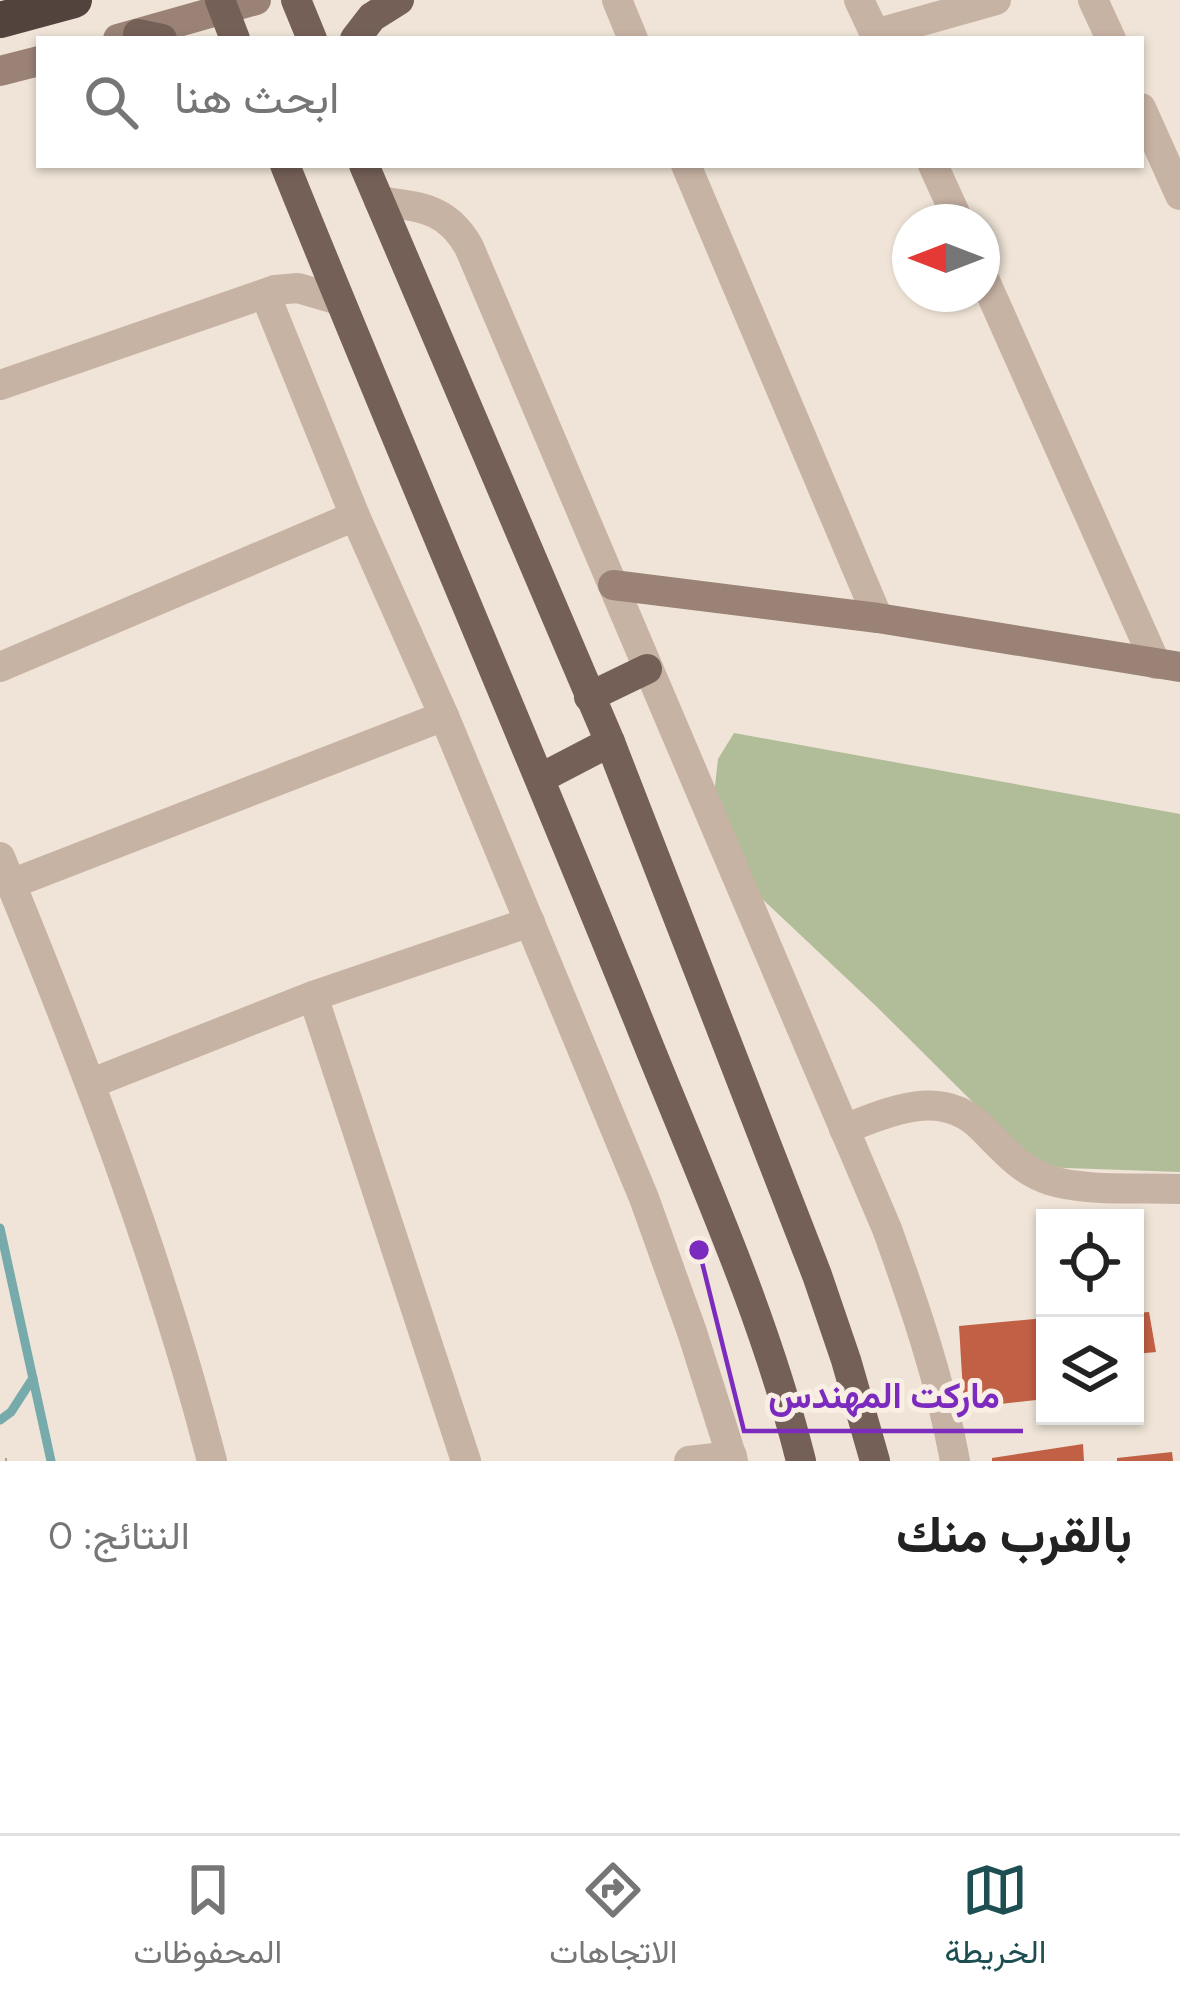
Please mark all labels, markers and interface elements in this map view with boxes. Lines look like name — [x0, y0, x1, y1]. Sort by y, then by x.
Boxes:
search box — [36, 36, 1144, 168]
icon: search — [78, 69, 144, 135]
text: ابحث هنا — [174, 70, 340, 124]
north arrow — [892, 204, 1000, 312]
map controls — [1036, 1209, 1144, 1425]
button: locate — [1036, 1209, 1144, 1317]
button: layers — [1036, 1317, 1144, 1425]
callout: ماركت المهندس — [744, 1359, 1023, 1431]
text: ماركت المهندس — [768, 1374, 1000, 1418]
text: بالقرب منك — [896, 1504, 1132, 1565]
text: النتائج: 0 — [48, 1512, 190, 1559]
tab: المحفوظات — [134, 1857, 282, 1981]
tab: الاتجاهات — [549, 1857, 677, 1981]
tab: الخريطة — [944, 1857, 1046, 1981]

